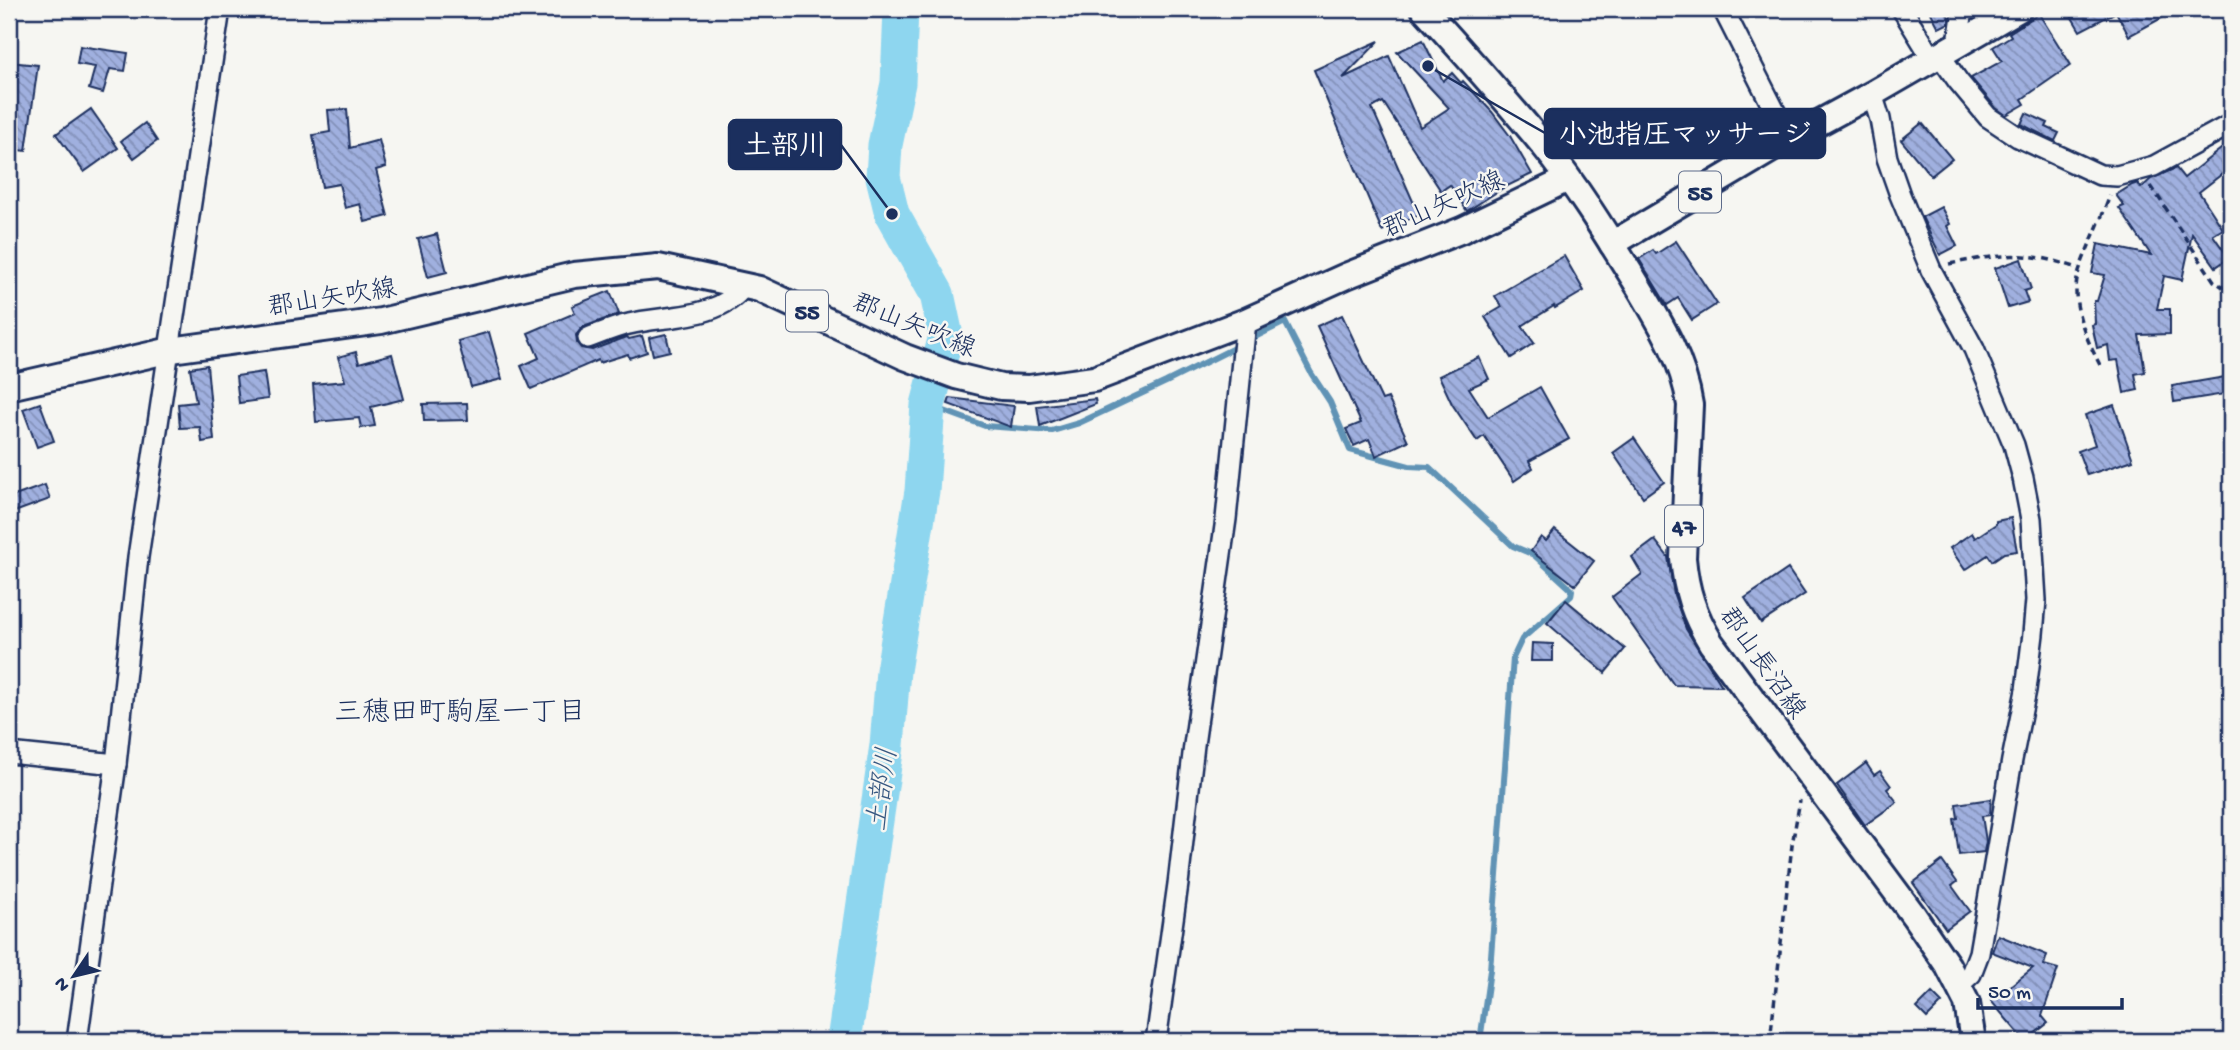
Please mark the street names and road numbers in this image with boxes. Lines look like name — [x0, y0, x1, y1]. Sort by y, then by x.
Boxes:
street label: 郡山矢吹線 — [1379, 166, 1511, 248]
road number: 55 — [1679, 172, 1721, 212]
street label: 郡山矢吹線 — [266, 274, 399, 326]
street label: 郡山矢吹線 — [847, 289, 980, 367]
road number: 55 — [786, 290, 828, 332]
road number: 47 — [1665, 505, 1703, 546]
street label: 郡山長沼線 — [1710, 602, 1811, 727]

